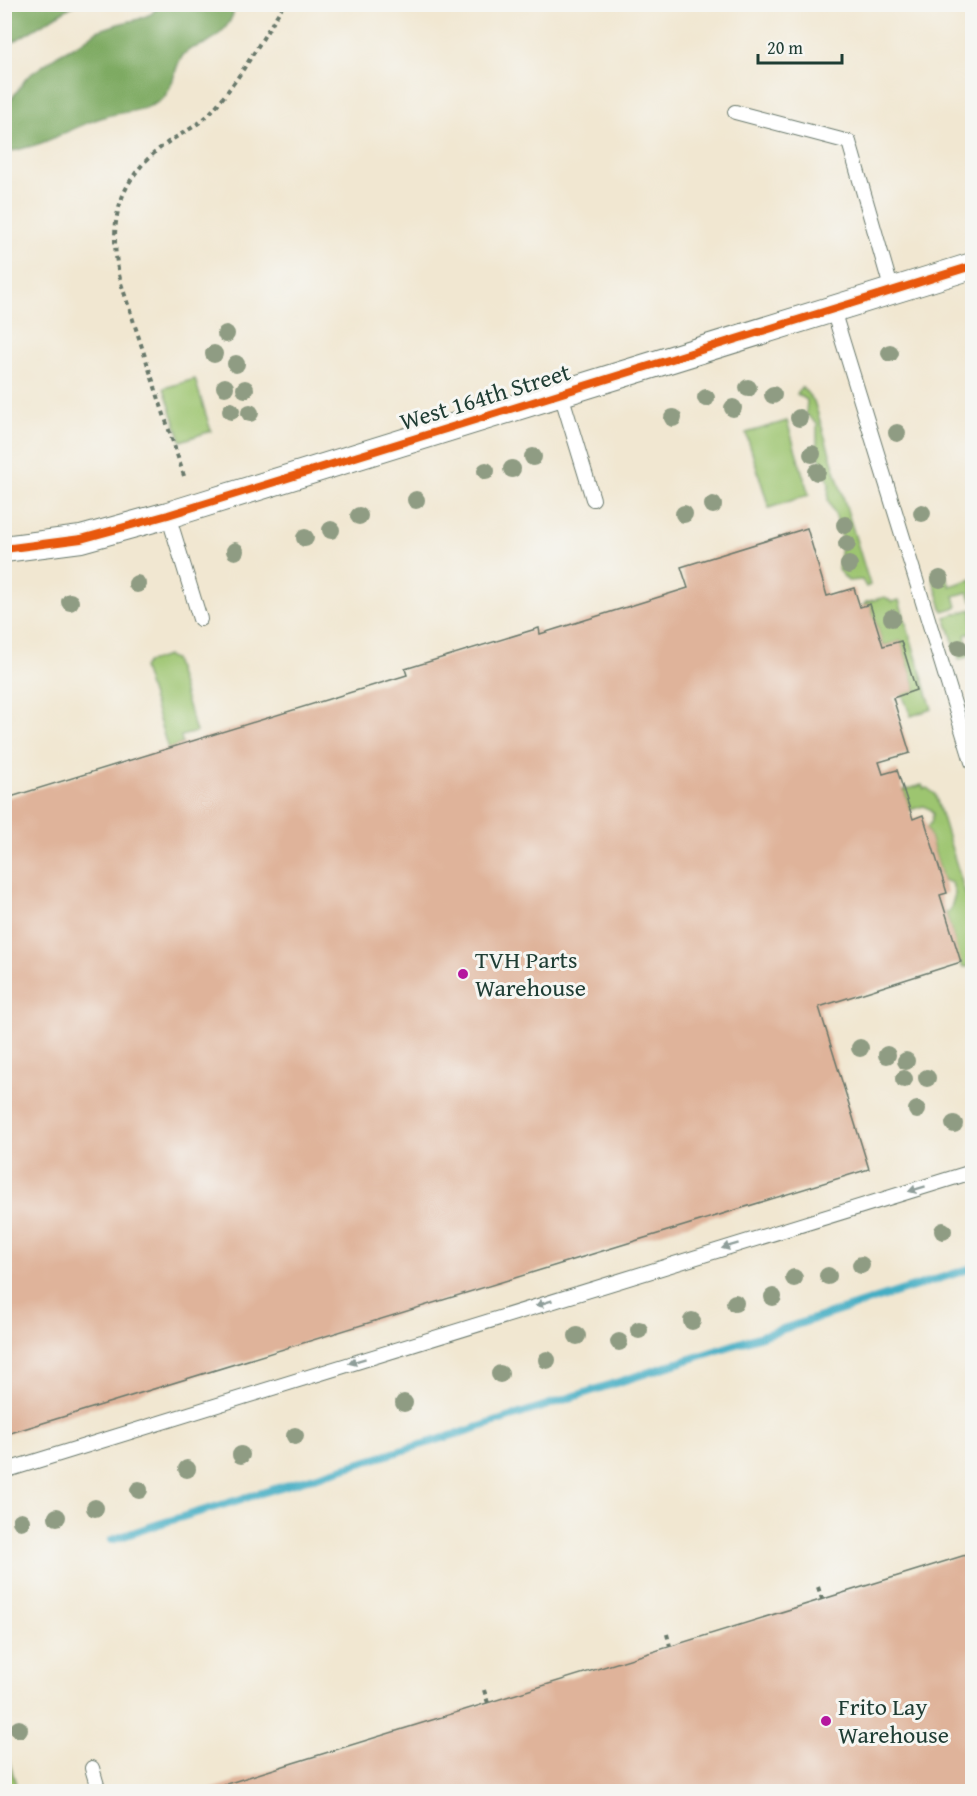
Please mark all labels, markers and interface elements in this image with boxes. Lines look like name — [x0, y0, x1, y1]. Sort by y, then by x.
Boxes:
scale bar — [758, 27, 842, 65]
text: 20 m — [767, 34, 803, 61]
street label: West 164th Street — [395, 354, 575, 439]
place label: TVH Parts Warehouse — [475, 942, 586, 1005]
marker: TVH Parts Warehouse — [456, 967, 470, 981]
one-way arrow — [908, 1185, 926, 1194]
one-way arrow — [721, 1242, 739, 1251]
one-way arrow — [535, 1299, 553, 1308]
one-way arrow — [348, 1357, 366, 1366]
place label: Frito Lay Warehouse — [838, 1689, 949, 1752]
marker: Frito Lay Warehouse — [819, 1714, 833, 1728]

